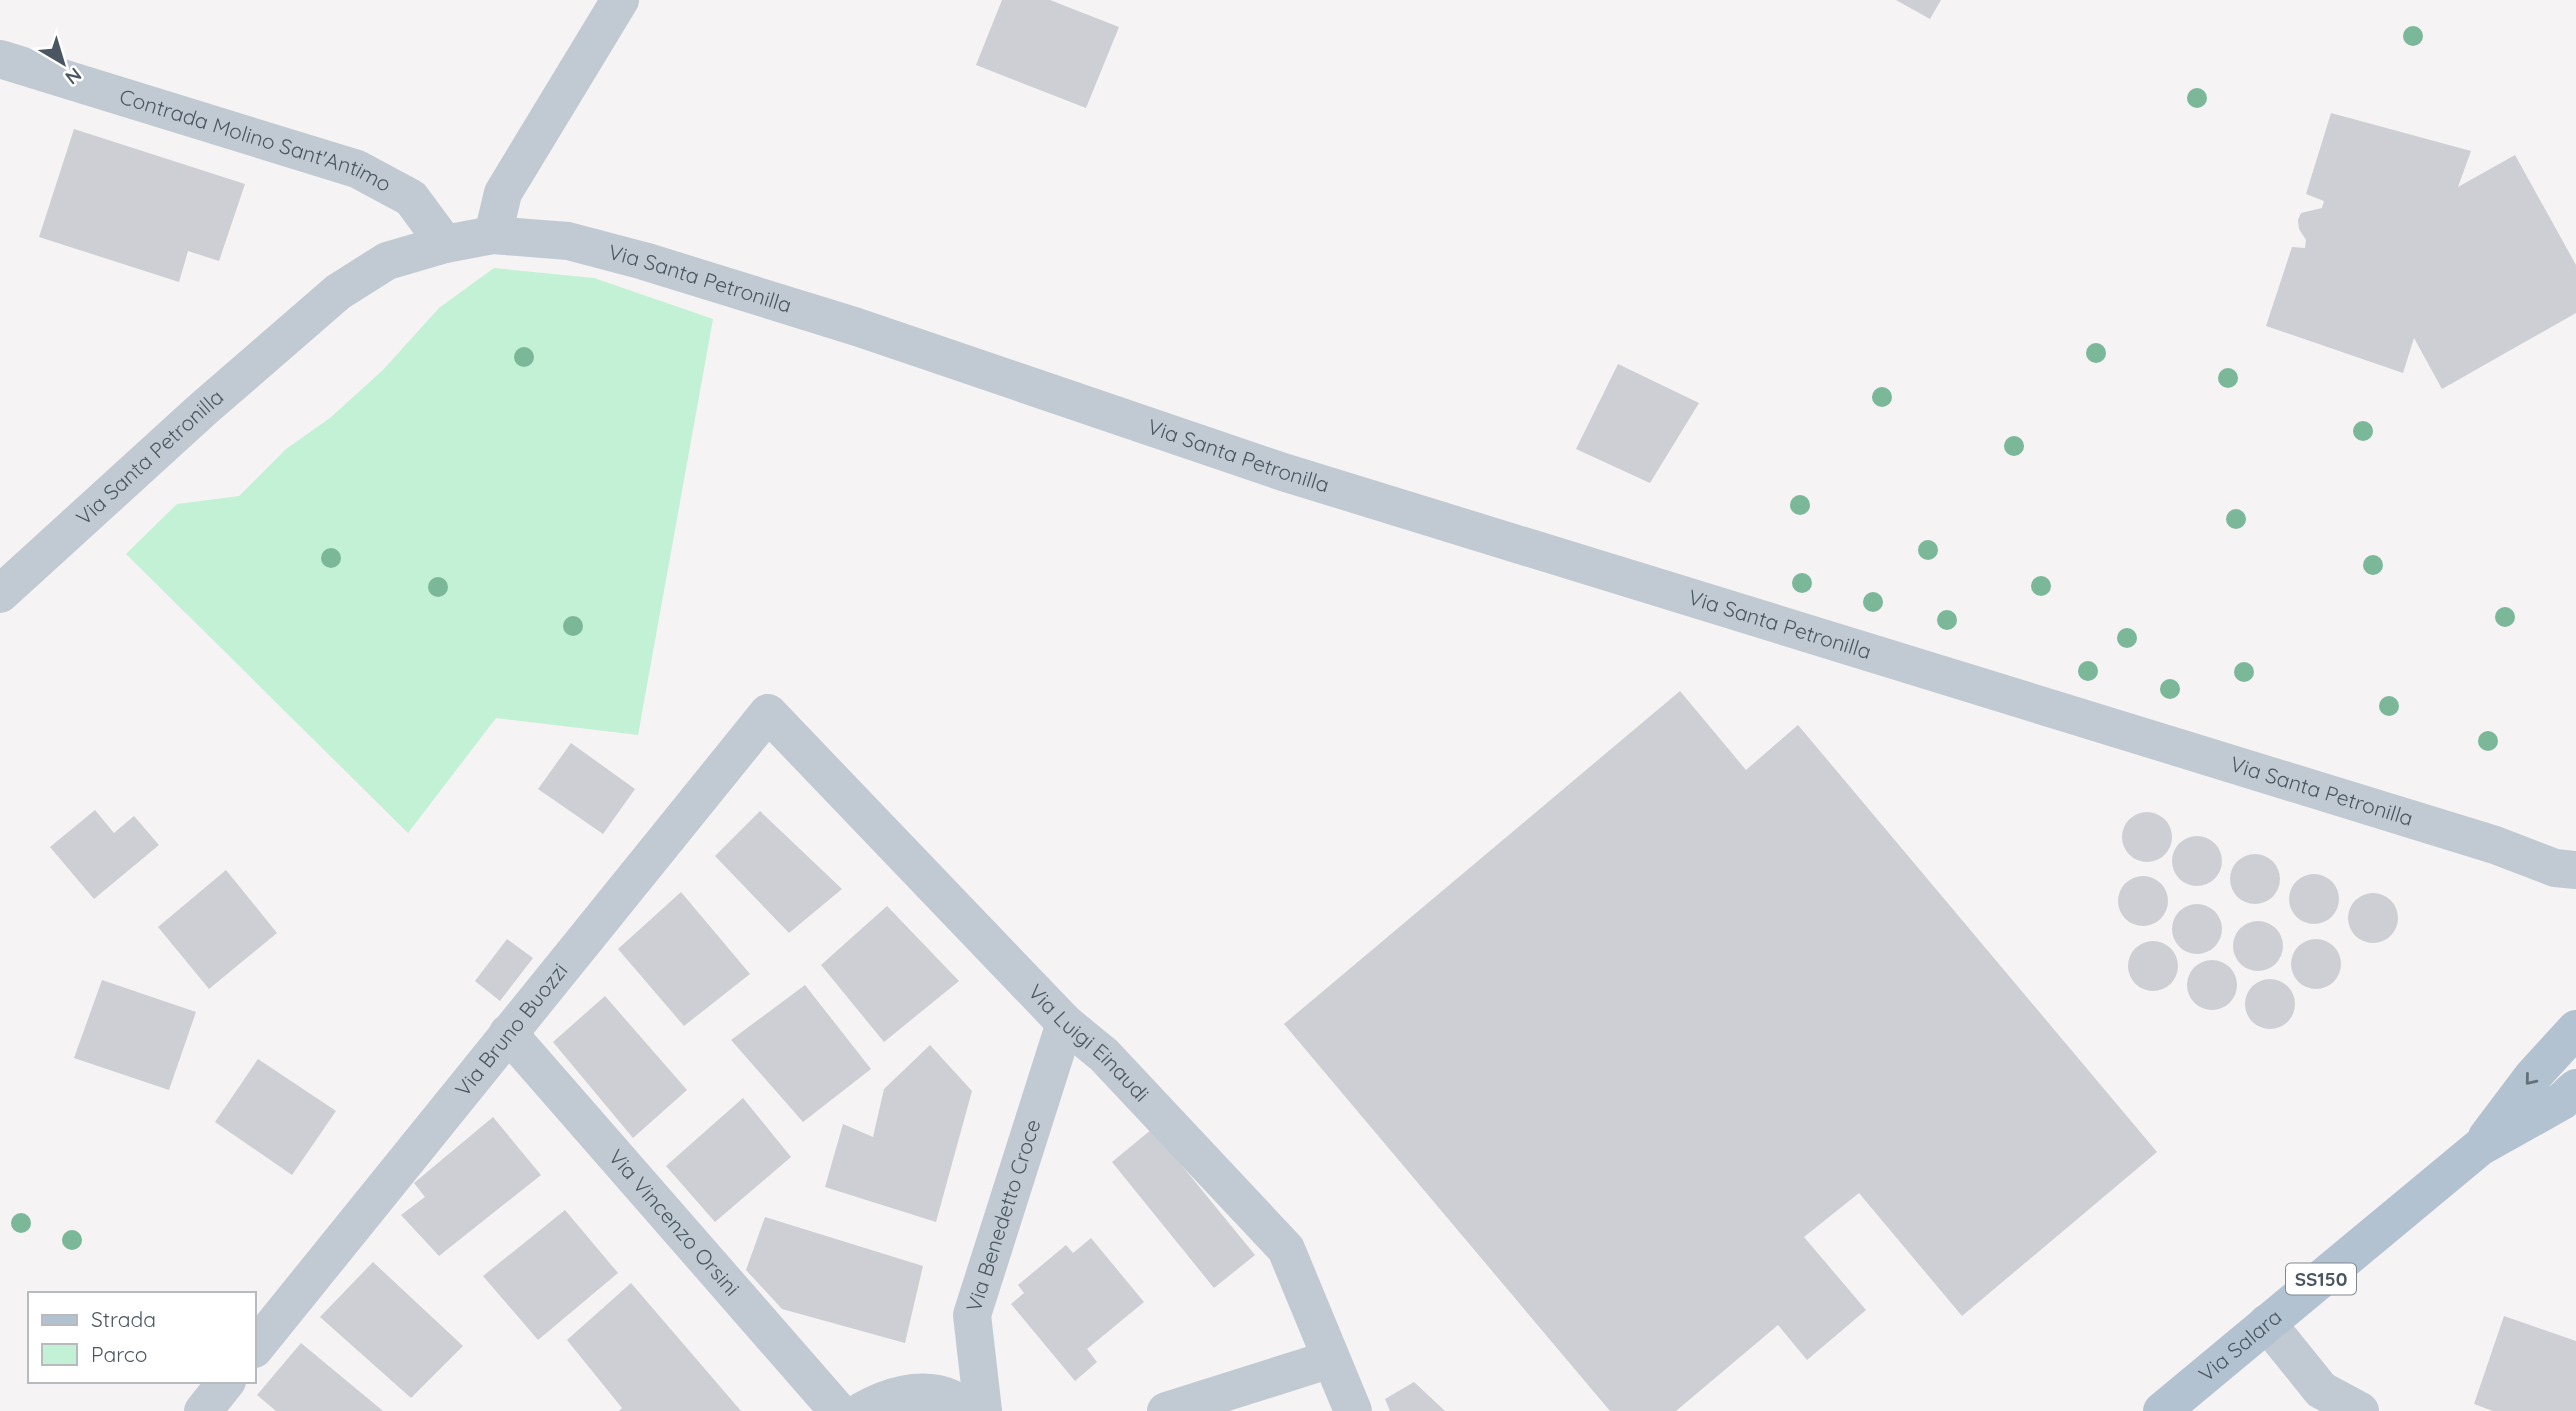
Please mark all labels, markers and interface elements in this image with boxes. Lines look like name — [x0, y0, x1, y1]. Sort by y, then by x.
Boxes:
north arrow — [28, 28, 98, 98]
text: N — [61, 63, 86, 90]
street label: Contrada Molino Sant'Antimo — [117, 83, 396, 197]
street label: Via Santa Petronilla — [606, 238, 795, 318]
street label: Via Santa Petronilla — [70, 383, 228, 530]
street label: Via Santa Petronilla — [1144, 413, 1333, 497]
street label: Via Santa Petronilla — [1685, 584, 1875, 664]
street label: Via Santa Petronilla — [2227, 750, 2416, 831]
street label: Via Bruno Buozzi — [449, 958, 573, 1101]
street label: Via Luigi Einaudi — [1023, 979, 1155, 1107]
one-way arrow — [2526, 1072, 2539, 1085]
street label: Via Benedetto Croce — [960, 1116, 1046, 1315]
street label: Via Vincenzo Orsini — [604, 1144, 745, 1301]
road number: SS150 — [2286, 1264, 2356, 1294]
legend — [28, 1292, 256, 1383]
street label: Via Salara — [2193, 1303, 2286, 1387]
text: Strada — [91, 1306, 156, 1332]
text: Parco — [91, 1341, 147, 1367]

